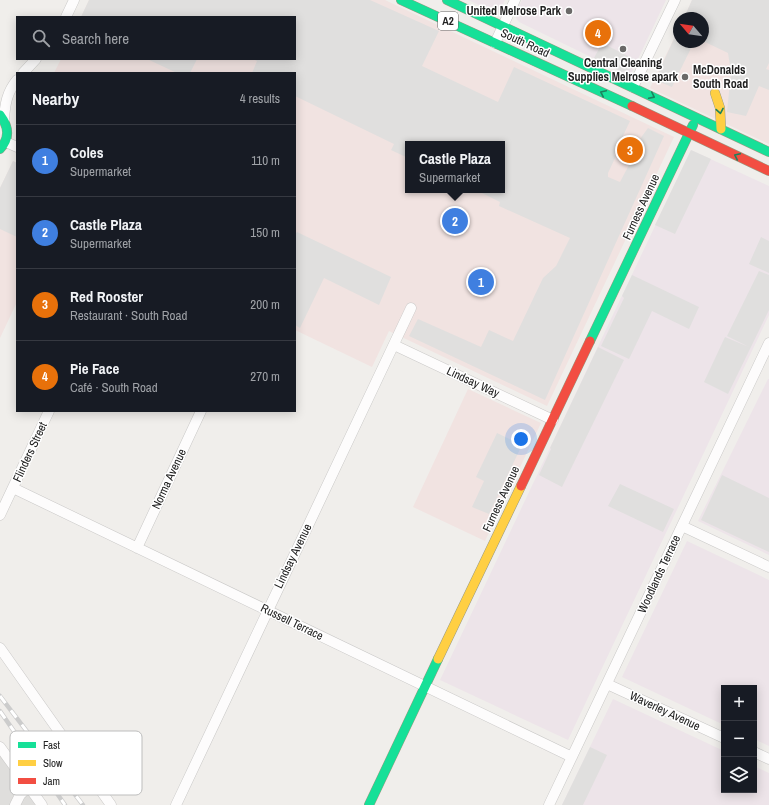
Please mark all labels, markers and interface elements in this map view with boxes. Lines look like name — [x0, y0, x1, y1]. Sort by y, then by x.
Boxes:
place label: United Melrose Park — [466, 3, 562, 19]
marker: United Melrose Park — [564, 6, 574, 16]
road number: A2 — [438, 12, 458, 30]
north arrow — [673, 12, 709, 48]
search box — [16, 16, 296, 60]
pin: 4 — [585, 18, 611, 48]
street label: South Road — [498, 25, 552, 61]
icon: search — [30, 27, 52, 49]
text: Search here — [62, 28, 129, 49]
marker: Central Cleaning Supplies Melrose apark — [618, 44, 628, 54]
place label: Central Cleaning Supplies Melrose apark — [568, 55, 678, 85]
place label: McDonalds South Road — [693, 62, 748, 92]
marker: McDonalds South Road — [680, 72, 690, 82]
text: Nearby — [32, 87, 79, 110]
text: 4 results — [240, 90, 280, 107]
one-way arrow — [600, 90, 608, 98]
one-way arrow — [648, 91, 655, 99]
one-way arrow — [715, 108, 724, 114]
pin: 3 — [617, 135, 643, 165]
popup — [405, 141, 505, 193]
text: Coles — [70, 142, 104, 163]
text: Castle Plaza — [419, 148, 491, 169]
text: 1 — [42, 152, 48, 169]
text: 110 m — [251, 152, 280, 169]
one-way arrow — [734, 153, 741, 161]
text: Supermarket — [70, 163, 131, 180]
text: Supermarket — [419, 169, 480, 186]
street label: Furness Avenue — [619, 171, 663, 243]
pin: 2 — [442, 206, 468, 236]
text: Castle Plaza — [70, 214, 142, 235]
text: 2 — [42, 224, 48, 241]
text: 150 m — [250, 224, 280, 241]
text: Supermarket — [70, 235, 131, 252]
pin: 1 — [468, 267, 494, 297]
text: Red Rooster — [70, 286, 143, 307]
text: 3 — [42, 296, 48, 313]
text: 200 m — [250, 296, 280, 313]
text: Restaurant · South Road — [70, 307, 187, 324]
text: Pie Face — [70, 358, 119, 379]
street label: Lindsay Way — [444, 363, 502, 401]
text: 4 — [42, 368, 48, 385]
text: 270 m — [250, 368, 280, 385]
text: Café · South Road — [70, 379, 158, 396]
street label: Flinders Street — [9, 419, 51, 485]
your location — [511, 429, 531, 449]
street label: Norma Avenue — [148, 446, 190, 512]
street label: Furness Avenue — [479, 463, 523, 535]
street label: Lindsay Avenue — [270, 521, 316, 591]
street label: Woodlands Terrace — [634, 532, 684, 616]
street label: Russell Terrace — [258, 600, 326, 644]
map controls — [721, 685, 757, 793]
button: + — [721, 685, 757, 721]
street label: Waverley Avenue — [627, 688, 703, 734]
button: − — [721, 721, 757, 757]
legend — [10, 731, 142, 795]
text: Fast — [43, 738, 61, 752]
text: Slow — [43, 756, 63, 770]
button: layers — [721, 757, 757, 793]
text: Jam — [43, 774, 60, 788]

